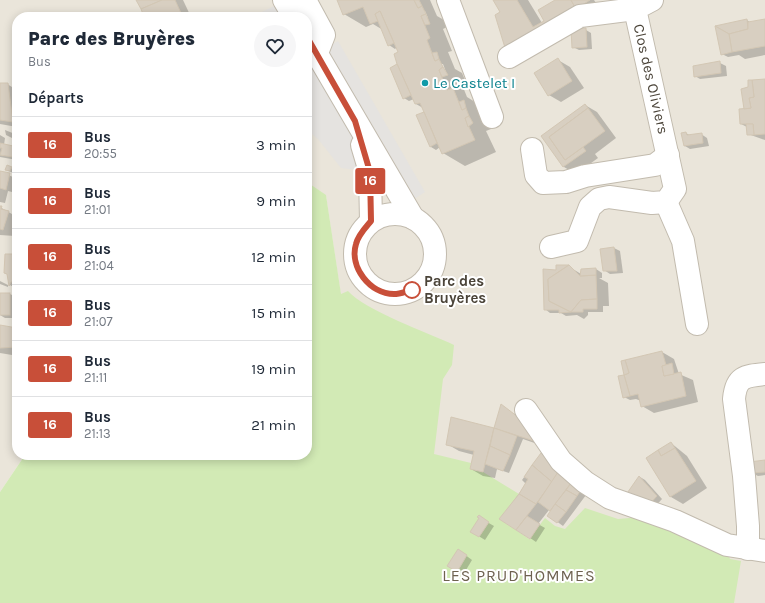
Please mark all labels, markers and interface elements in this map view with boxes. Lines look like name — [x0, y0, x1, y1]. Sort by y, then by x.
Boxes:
street label: Clos des Oliviers — [630, 22, 672, 136]
button: heart — [254, 25, 296, 67]
text: Parc des Bruyères — [28, 28, 195, 50]
text: Bus — [28, 54, 51, 69]
place label: Le Castelet I — [433, 74, 515, 92]
marker: Le Castelet I — [420, 78, 430, 88]
text: Départs — [28, 89, 84, 107]
text: Bus — [84, 128, 111, 146]
text: 16 — [43, 136, 57, 153]
text: 3 min — [256, 136, 296, 154]
text: 20:55 — [84, 146, 117, 161]
line badge: 16 — [352, 168, 388, 194]
text: 16 — [363, 172, 377, 189]
text: Bus — [84, 184, 111, 202]
text: 16 — [43, 192, 57, 209]
text: 9 min — [256, 192, 296, 210]
text: 21:01 — [84, 202, 111, 217]
text: Bus — [84, 240, 111, 258]
text: 16 — [43, 248, 57, 265]
text: 12 min — [251, 248, 296, 266]
text: 21:04 — [84, 258, 114, 273]
place label: Parc des Bruyères — [424, 272, 486, 307]
marker: Parc des Bruyères — [403, 281, 421, 299]
text: Bus — [84, 296, 111, 314]
text: 16 — [43, 304, 57, 321]
text: 15 min — [251, 304, 296, 322]
text: 21:07 — [84, 314, 113, 329]
text: Bus — [84, 352, 111, 370]
text: 16 — [43, 360, 57, 377]
text: 19 min — [251, 360, 296, 378]
text: 21:11 — [84, 370, 107, 385]
text: Bus — [84, 408, 111, 426]
text: 16 — [43, 416, 57, 433]
text: 21 min — [251, 416, 296, 434]
text: 21:13 — [84, 426, 111, 441]
district label: LES PRUD'HOMMES — [442, 566, 596, 585]

